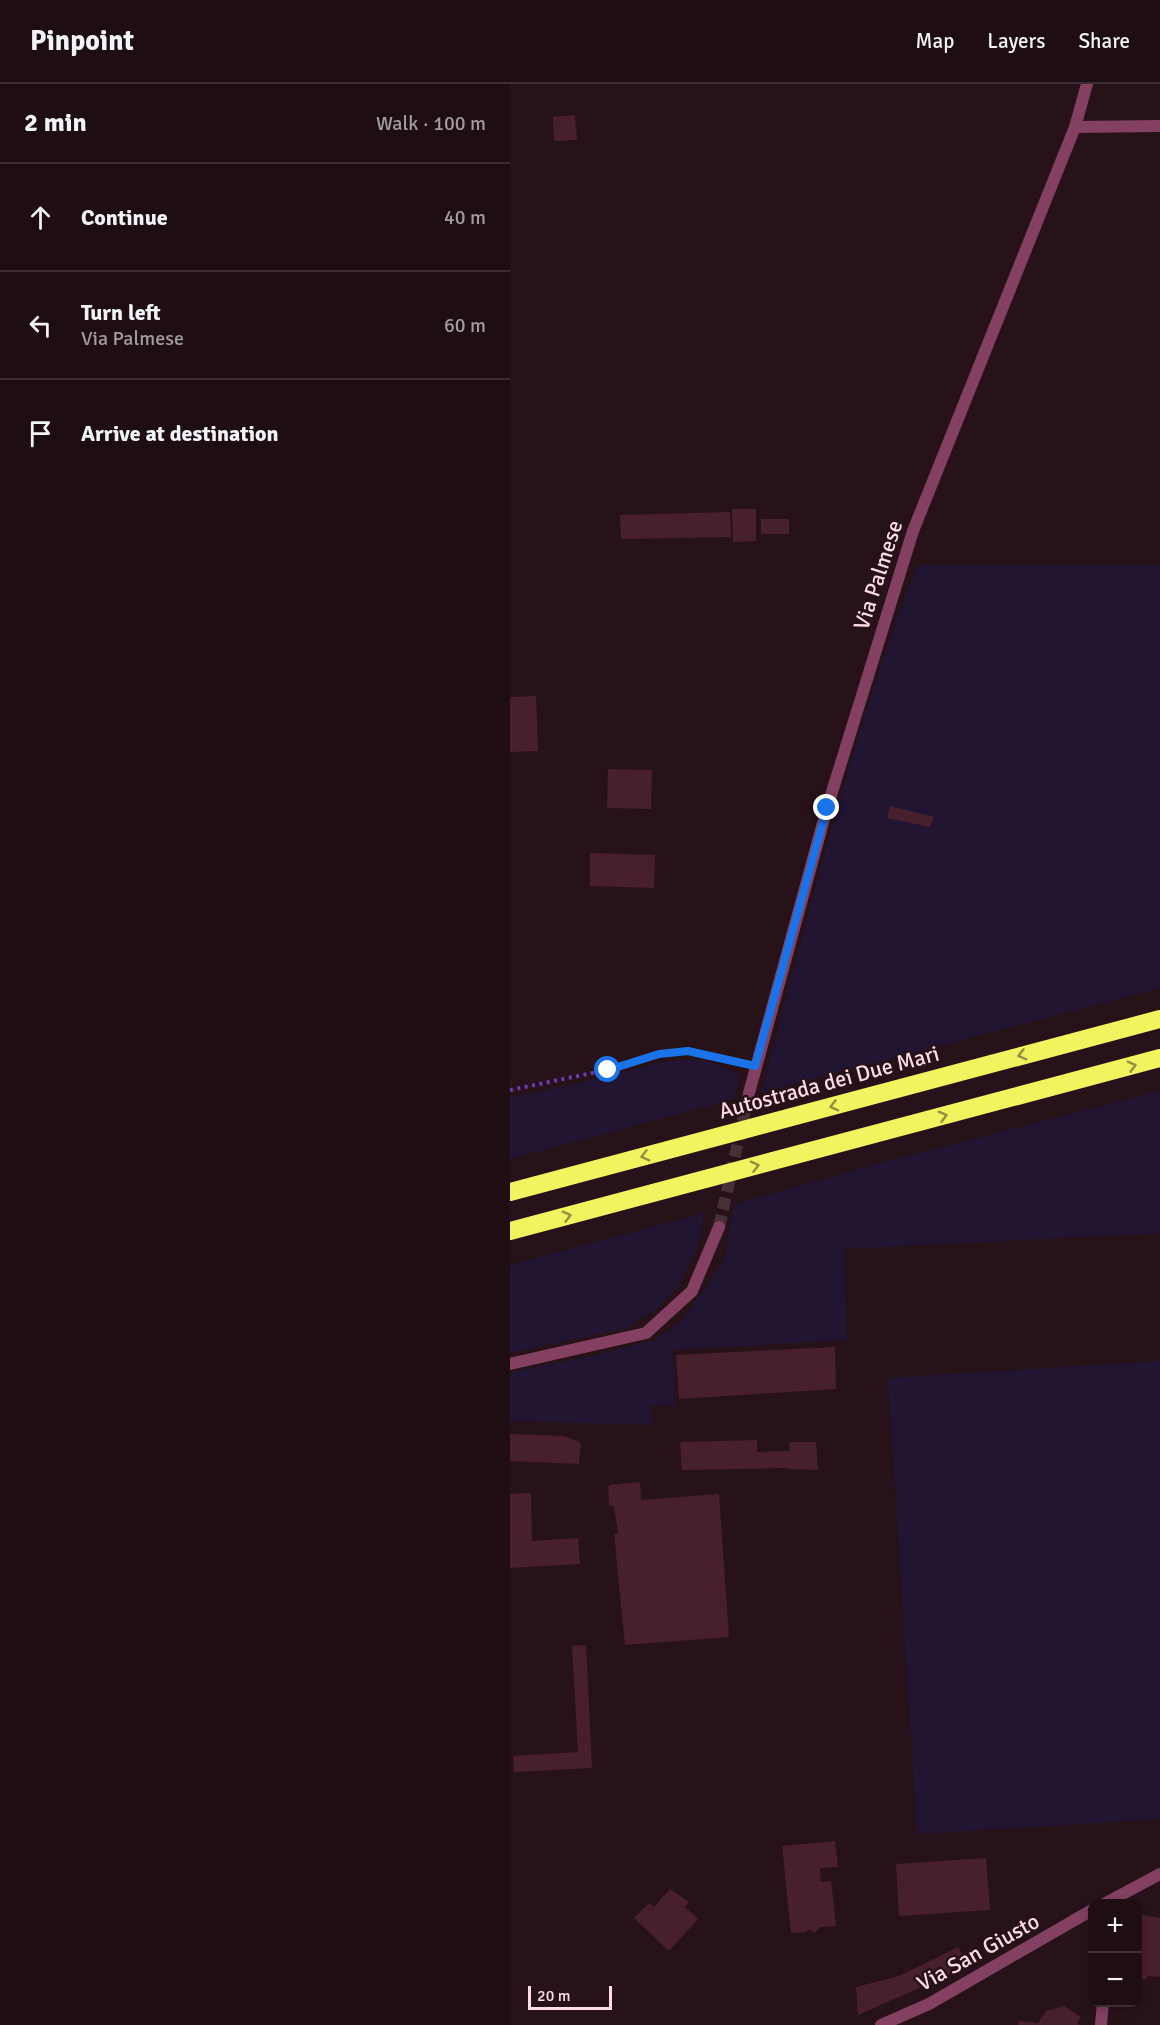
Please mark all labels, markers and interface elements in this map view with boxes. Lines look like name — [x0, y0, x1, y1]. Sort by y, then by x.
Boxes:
text: Pinpoint — [30, 24, 134, 58]
text: Map — [916, 28, 954, 54]
text: Layers — [987, 28, 1045, 54]
text: Share — [1078, 28, 1130, 54]
text: 2 min — [24, 107, 87, 139]
text: Walk · 100 m — [376, 111, 486, 136]
icon: ahead — [24, 201, 57, 234]
text: Continue — [81, 204, 168, 231]
text: 40 m — [444, 205, 486, 230]
text: Turn left — [81, 299, 161, 326]
icon: left — [24, 309, 57, 342]
text: 60 m — [444, 313, 486, 338]
text: Via Palmese — [81, 326, 184, 351]
icon: arrive — [24, 417, 57, 450]
text: Arrive at destination — [81, 420, 278, 447]
street label: Via Palmese — [848, 517, 908, 633]
route end — [813, 794, 839, 820]
street label: Autostrada dei Due Mari — [716, 1040, 942, 1124]
one-way arrow — [1017, 1048, 1027, 1061]
route start — [594, 1056, 620, 1082]
one-way arrow — [1127, 1060, 1137, 1073]
one-way arrow — [829, 1098, 839, 1111]
one-way arrow — [938, 1111, 948, 1123]
one-way arrow — [641, 1149, 651, 1161]
one-way arrow — [749, 1161, 760, 1173]
one-way arrow — [561, 1211, 571, 1224]
map controls — [1088, 1899, 1142, 2007]
button: + — [1088, 1899, 1142, 1953]
street label: Via San Giusto — [912, 1907, 1044, 1997]
button: − — [1088, 1953, 1142, 2007]
scale bar — [528, 1983, 612, 2010]
text: 20 m — [537, 1986, 571, 2006]

